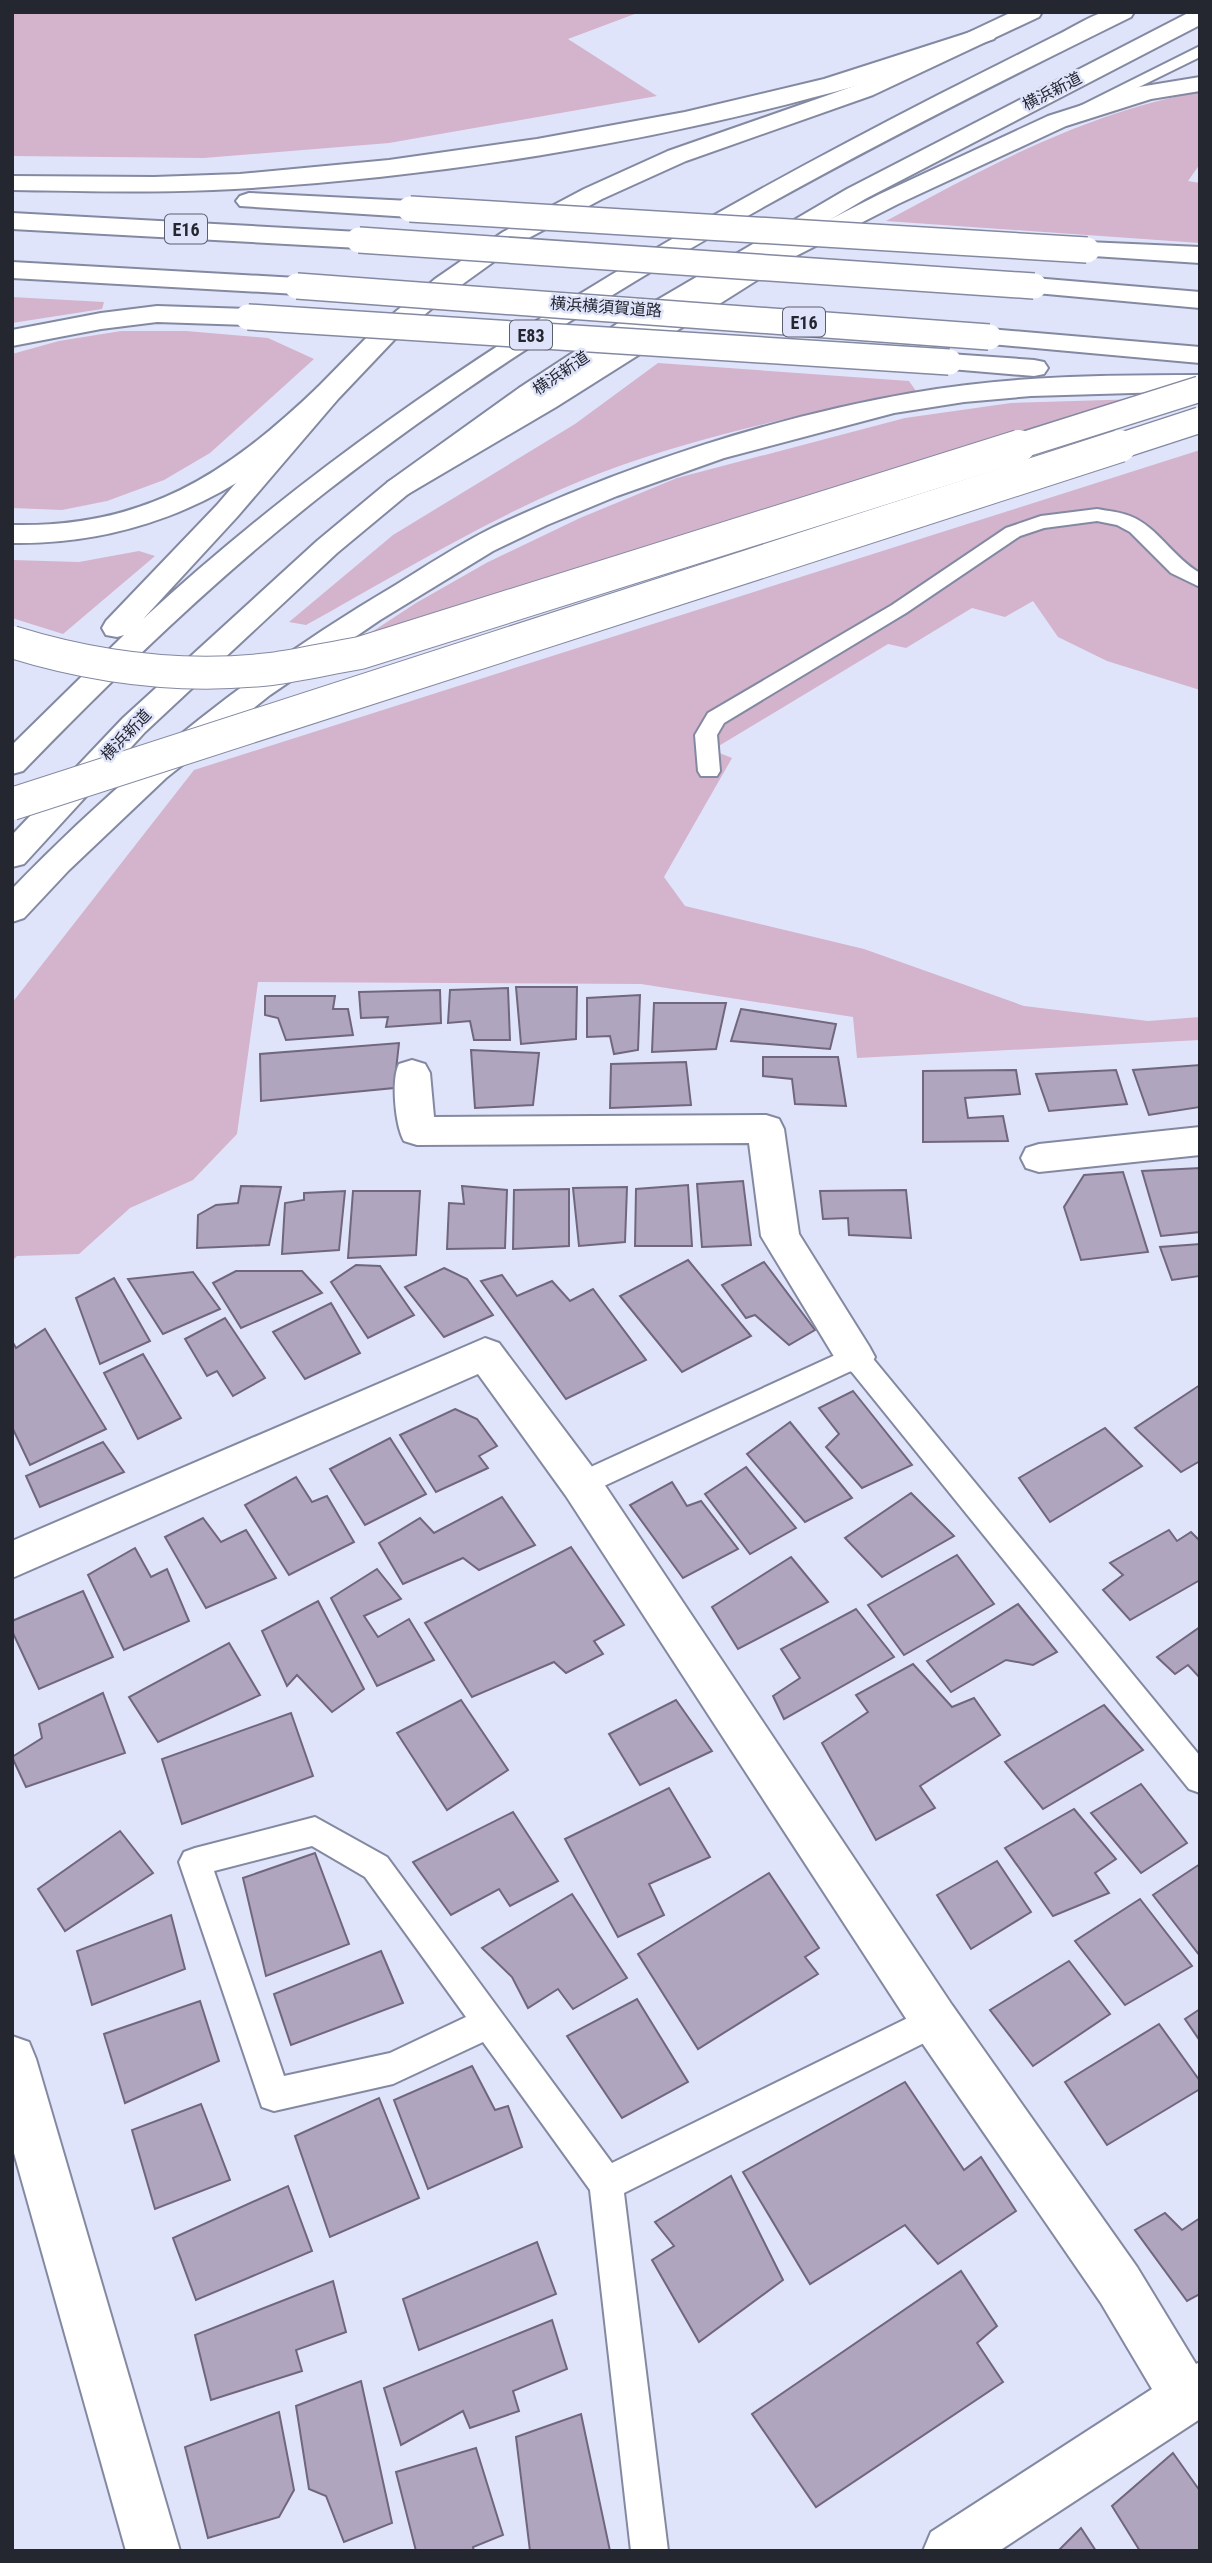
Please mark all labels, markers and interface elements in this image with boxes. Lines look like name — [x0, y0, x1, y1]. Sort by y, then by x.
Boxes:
street label: 横浜新道 — [1019, 68, 1085, 114]
road number: E16 — [165, 214, 207, 244]
street label: 横浜横須賀道路 — [549, 294, 663, 320]
road number: E16 — [783, 308, 825, 336]
road number: E83 — [510, 320, 552, 349]
street label: 横浜新道 — [529, 347, 593, 399]
street label: 横浜新道 — [97, 705, 155, 765]

